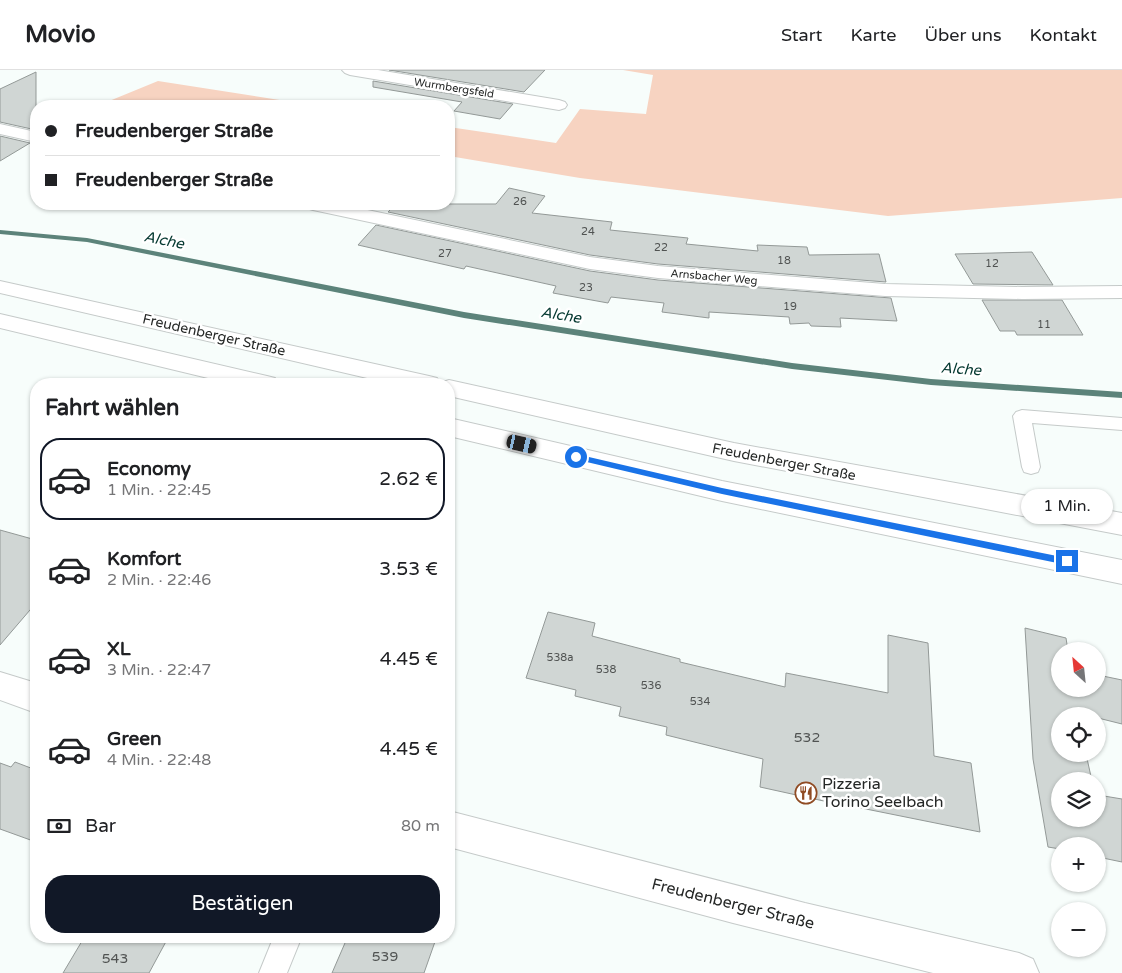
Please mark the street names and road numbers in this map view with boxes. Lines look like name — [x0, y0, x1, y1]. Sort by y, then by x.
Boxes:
street label: Wurmbergsfeld — [413, 75, 495, 101]
street label: Arnsbacher Weg — [670, 267, 758, 287]
street label: Freudenberger Straße — [141, 310, 287, 360]
street label: Freudenberger Straße — [711, 440, 857, 484]
street label: Freudenberger Straße — [650, 874, 816, 934]

